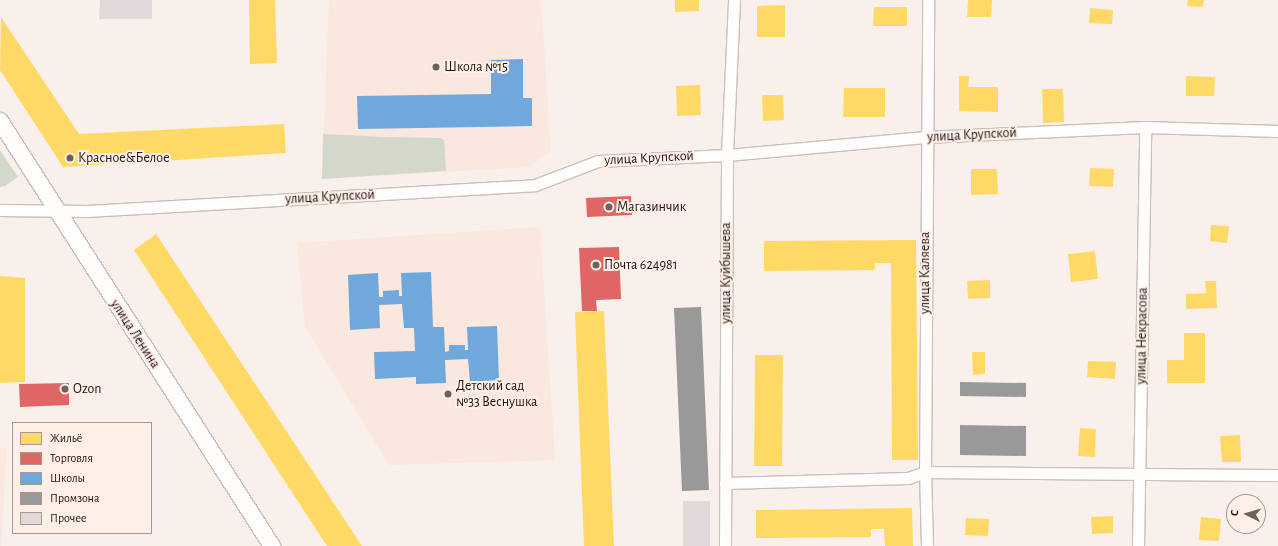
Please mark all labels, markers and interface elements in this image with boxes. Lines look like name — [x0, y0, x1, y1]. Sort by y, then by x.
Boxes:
place label: Школа №15 — [444, 59, 508, 75]
marker: Школа №15 — [431, 62, 441, 72]
street label: улица Крупской — [927, 124, 1017, 146]
street label: улица Крупской — [604, 147, 694, 169]
place label: Красное&Белое — [78, 150, 170, 166]
marker: Красное&Белое — [65, 153, 75, 163]
street label: улица Крупской — [285, 186, 375, 208]
place label: Магазинчик — [617, 199, 686, 215]
marker: Магазинчик — [604, 202, 614, 212]
street label: улица Куйбышева — [718, 222, 734, 324]
street label: улица Каляева — [917, 232, 933, 314]
place label: Почта 624981 — [604, 257, 678, 273]
marker: Почта 624981 — [591, 260, 601, 270]
street label: улица Некрасова — [1133, 287, 1151, 385]
street label: улица Ленина — [107, 296, 163, 372]
place label: Детский сад №33 Веснушка — [456, 378, 537, 410]
place label: Ozon — [73, 381, 101, 397]
marker: Ozon — [60, 384, 70, 394]
marker: Детский сад №33 Веснушка — [443, 389, 453, 399]
legend — [12, 422, 152, 534]
text: Жильё — [50, 432, 82, 444]
text: Торговля — [50, 452, 93, 464]
text: Школы — [50, 472, 85, 484]
text: Промзона — [50, 492, 100, 504]
north arrow — [1226, 494, 1266, 534]
text: С — [1229, 509, 1240, 517]
text: Прочее — [50, 512, 86, 524]

